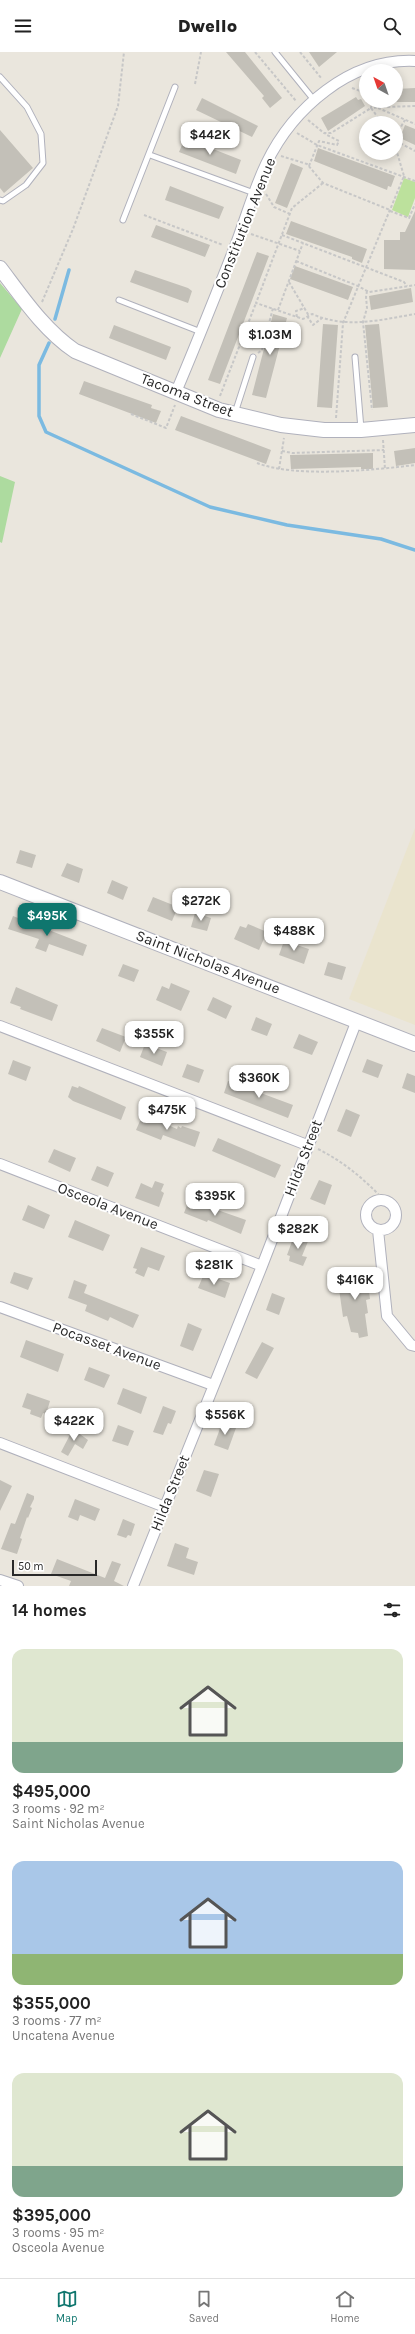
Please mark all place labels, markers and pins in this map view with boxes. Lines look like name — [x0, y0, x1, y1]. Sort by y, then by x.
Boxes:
pin: $442K — [182, 122, 238, 156]
pin: $1.03M — [237, 322, 303, 356]
pin: $272K — [173, 888, 229, 922]
pin: $495K — [19, 903, 75, 937]
pin: $488K — [266, 918, 322, 952]
pin: $355K — [126, 1021, 182, 1055]
pin: $360K — [231, 1065, 287, 1099]
pin: $475K — [139, 1097, 195, 1131]
pin: $395K — [187, 1183, 243, 1217]
pin: $282K — [270, 1216, 326, 1250]
pin: $281K — [186, 1252, 242, 1286]
pin: $416K — [327, 1267, 383, 1301]
pin: $556K — [197, 1402, 253, 1436]
pin: $422K — [46, 1408, 102, 1442]

